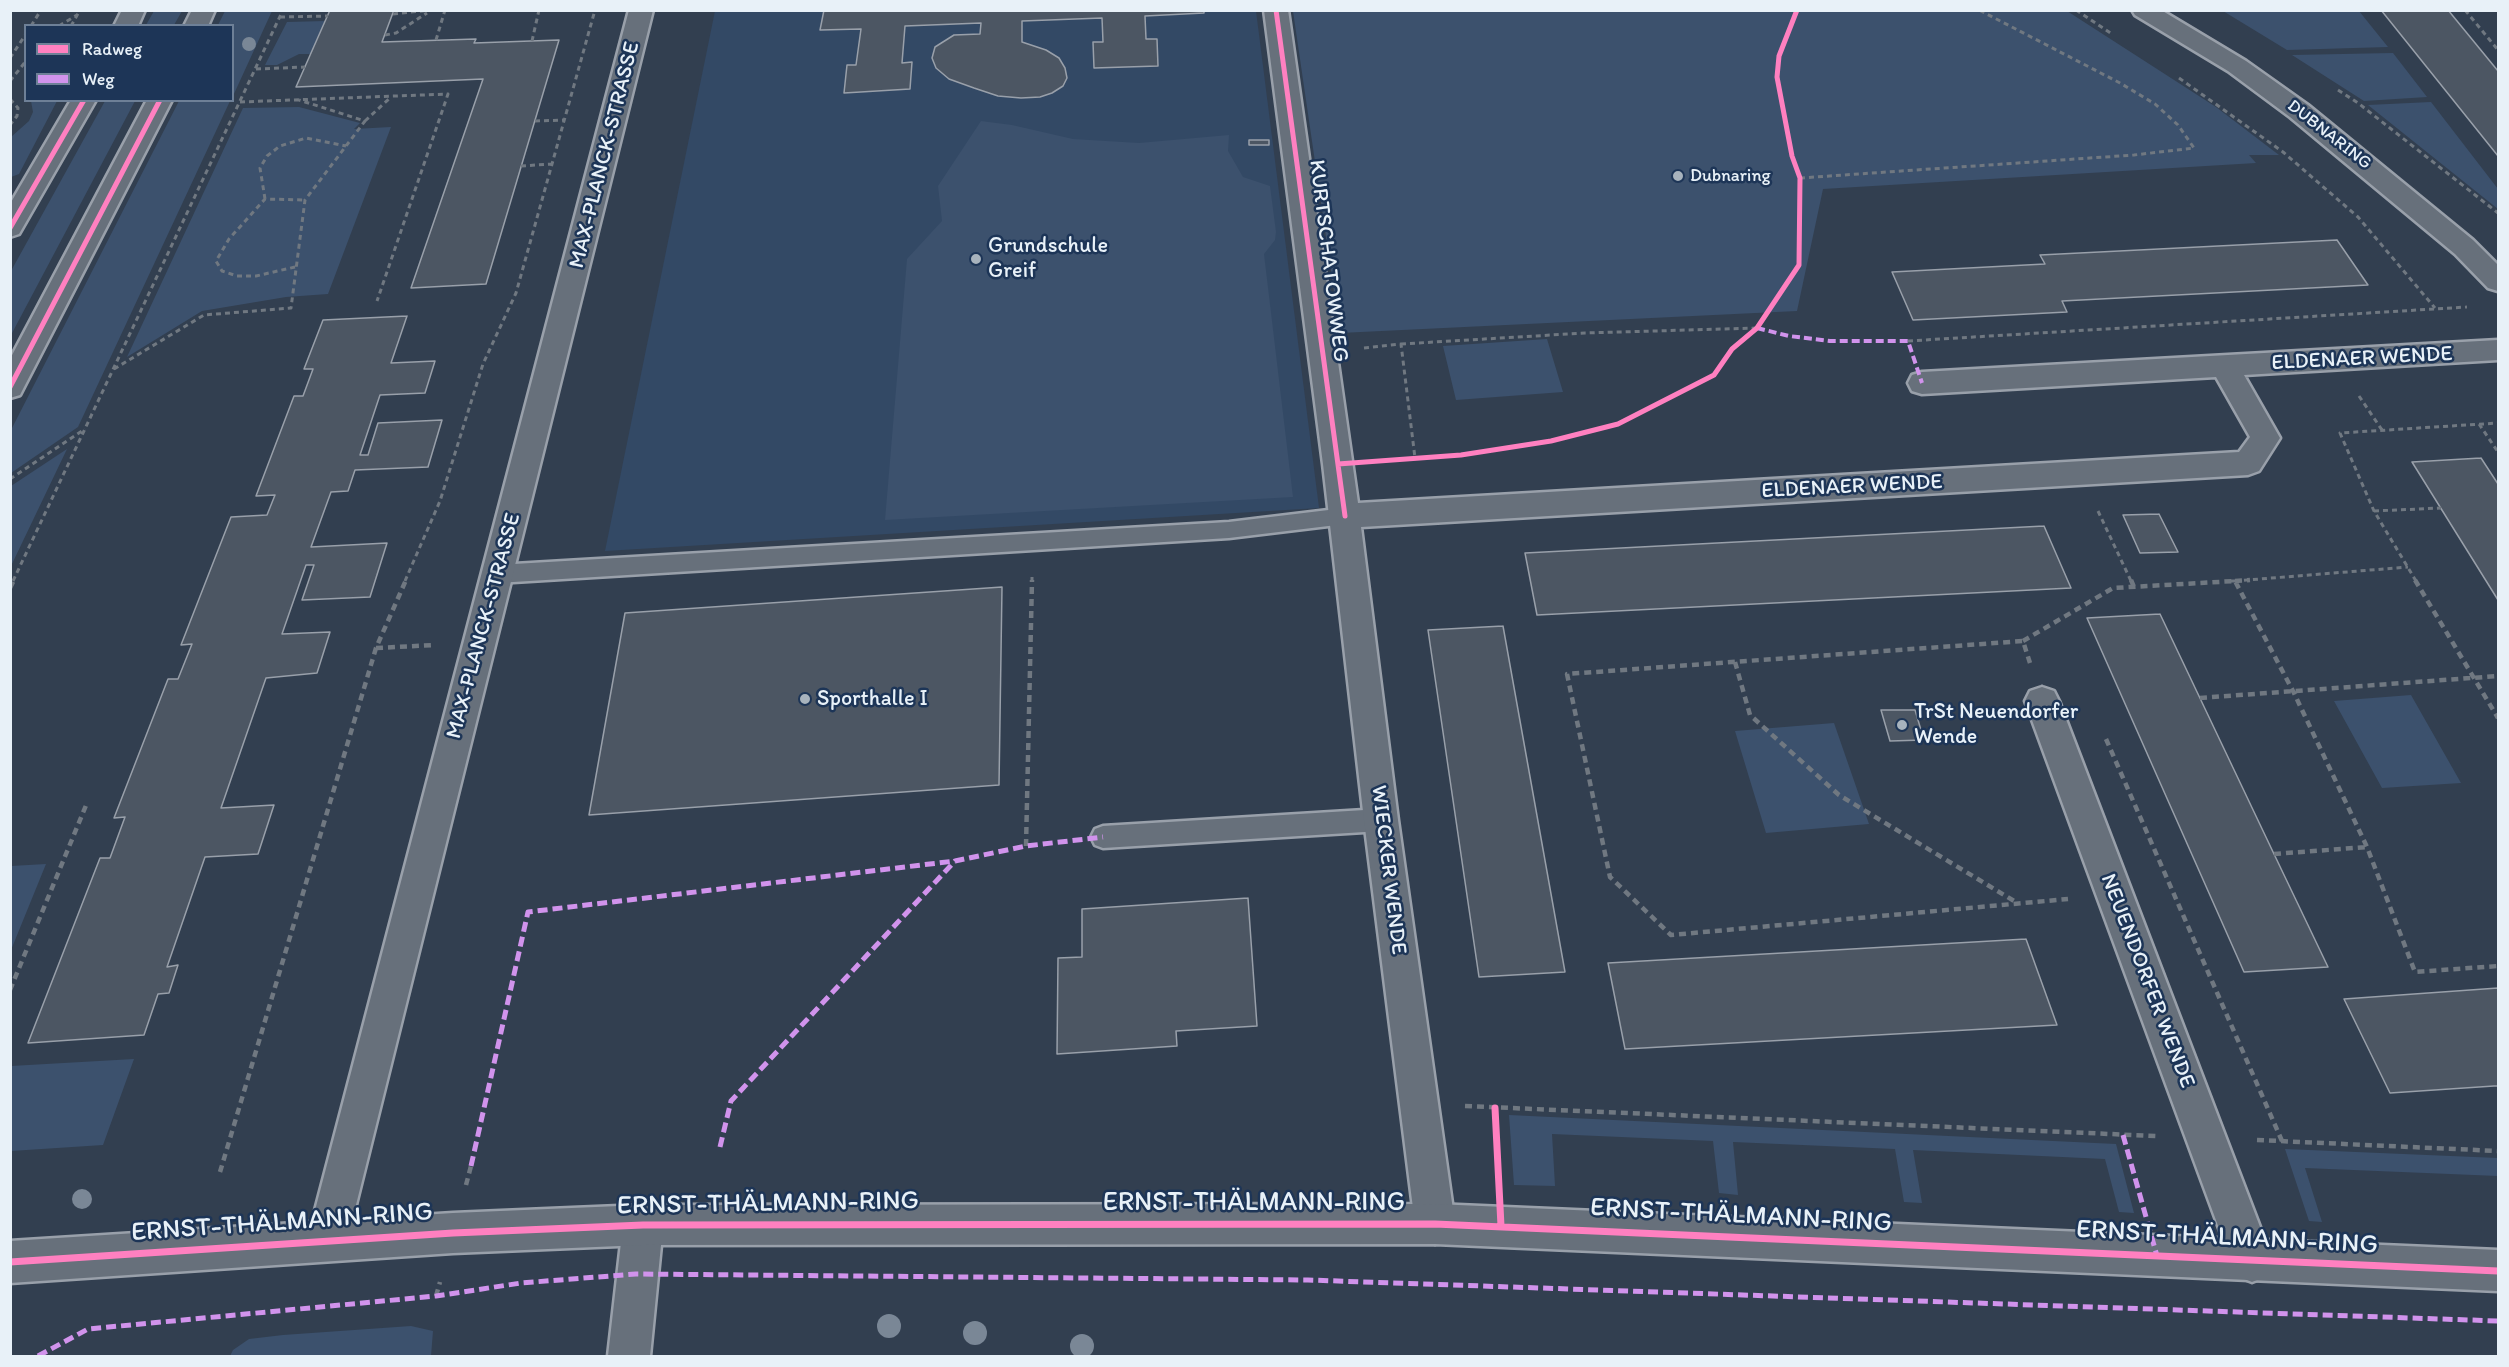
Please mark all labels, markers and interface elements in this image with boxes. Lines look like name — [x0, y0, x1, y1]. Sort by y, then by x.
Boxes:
legend — [24, 24, 234, 102]
text: Radweg — [82, 38, 142, 60]
street label: MAX-PLANCK-STRASSE — [564, 39, 646, 271]
text: Weg — [82, 68, 115, 90]
street label: DUBNARING — [2283, 95, 2375, 175]
street label: KURTSCHATOWWEG — [1302, 158, 1354, 364]
place label: Dubnaring — [1690, 165, 1771, 187]
marker: Dubnaring — [1671, 169, 1685, 183]
place label: Grundschule Greif — [988, 233, 1108, 284]
marker: Grundschule Greif — [969, 252, 983, 266]
street label: ELDENAER WENDE — [2271, 341, 2453, 377]
street label: ELDENAER WENDE — [1761, 469, 1943, 505]
street label: MAX-PLANCK-STRASSE — [441, 510, 527, 742]
place label: Sporthalle I — [817, 686, 928, 712]
marker: Sporthalle I — [798, 692, 812, 706]
place label: TrSt Neuendorfer Wende — [1914, 699, 2078, 750]
marker: TrSt Neuendorfer Wende — [1895, 718, 1909, 732]
street label: WIECKER WENDE — [1365, 784, 1411, 956]
street label: NEUENDORFER WENDE — [2094, 870, 2200, 1092]
street label: ERNST-THÄLMANN-RING — [617, 1185, 919, 1223]
street label: ERNST-THÄLMANN-RING — [1103, 1187, 1405, 1219]
street label: ERNST-THÄLMANN-RING — [1589, 1192, 1893, 1240]
street label: ERNST-THÄLMANN-RING — [130, 1196, 434, 1250]
street label: ERNST-THÄLMANN-RING — [2075, 1214, 2379, 1262]

